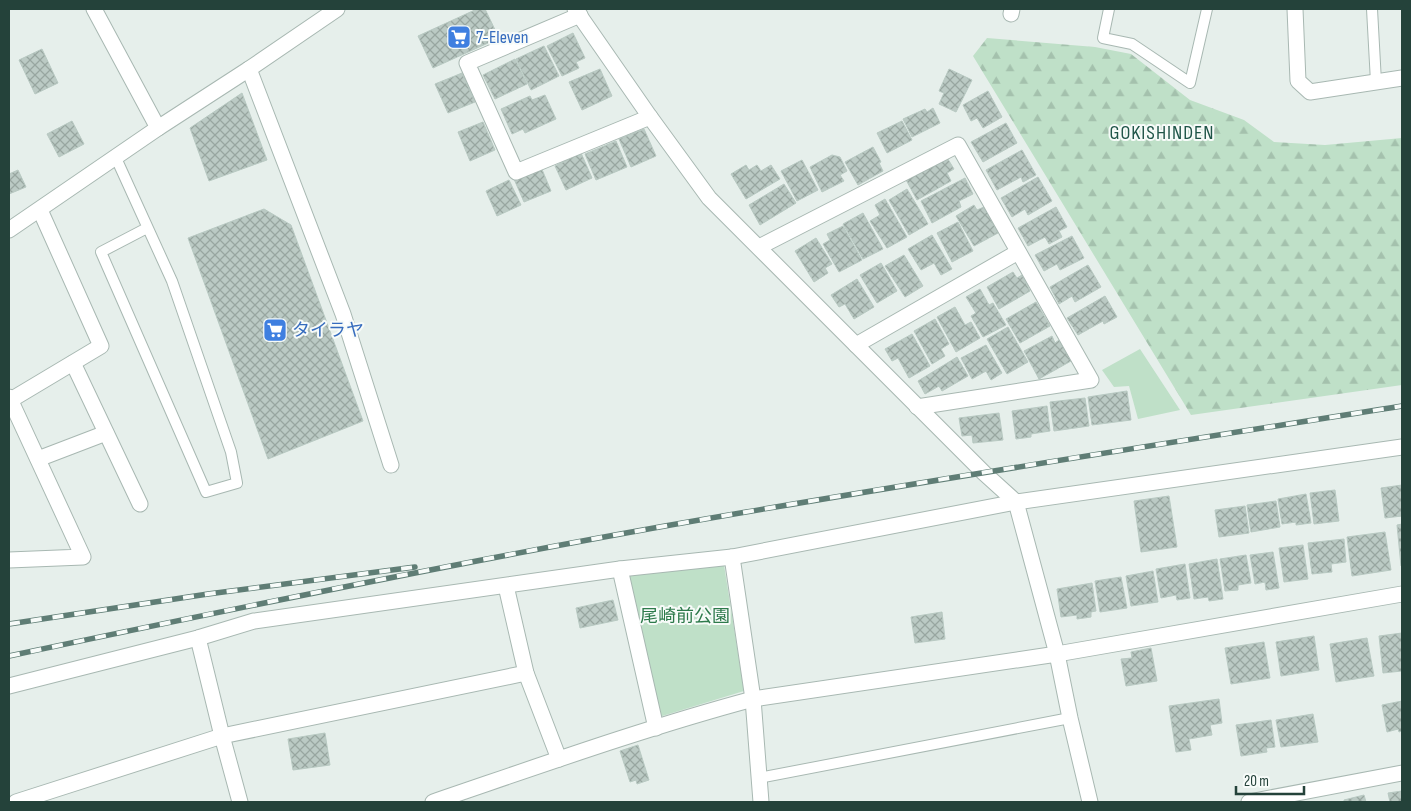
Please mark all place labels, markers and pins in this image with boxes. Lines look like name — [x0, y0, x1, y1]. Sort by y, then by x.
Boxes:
supermarket icon: 7-Eleven — [446, 24, 472, 50]
place label: 7-Eleven — [476, 27, 529, 48]
supermarket icon: タイラヤ — [262, 317, 288, 343]
place label: タイラヤ — [292, 320, 364, 341]

